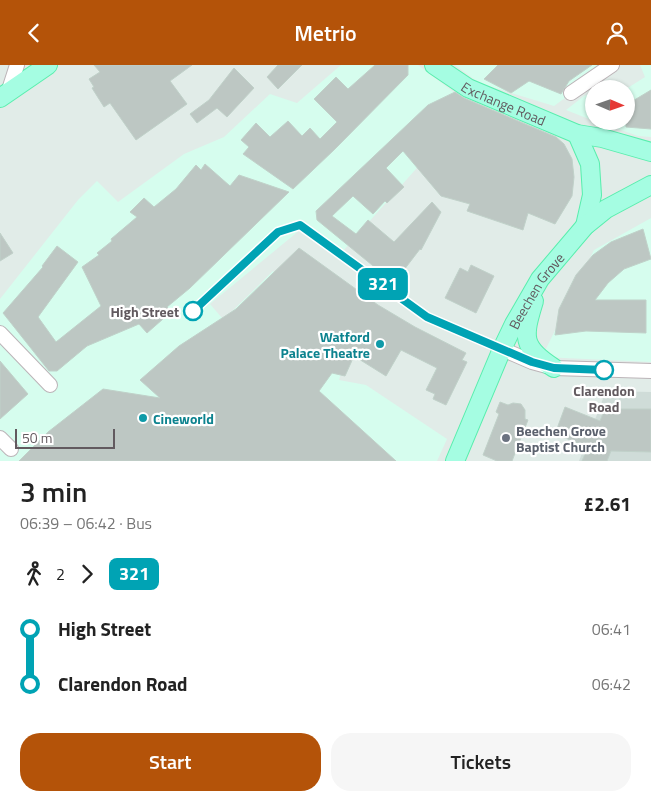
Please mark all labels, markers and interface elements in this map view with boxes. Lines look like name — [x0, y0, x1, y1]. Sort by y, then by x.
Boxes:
text: Metrio — [294, 16, 357, 50]
icon: back — [20, 19, 48, 47]
icon: person — [603, 19, 631, 47]
street label: Exchange Road — [457, 76, 549, 130]
north arrow — [585, 80, 635, 130]
map controls — [585, 80, 635, 130]
street label: Beechen Grove — [503, 248, 569, 333]
line badge: 321 — [354, 268, 412, 300]
text: 321 — [368, 270, 398, 297]
place label: High Street — [110, 301, 179, 322]
marker: High Street — [183, 301, 203, 321]
place label: Watford Palace Theatre — [280, 326, 370, 363]
marker: Watford Palace Theatre — [374, 338, 386, 350]
marker: Clarendon Road — [594, 360, 614, 380]
place label: Clarendon Road — [573, 380, 635, 417]
place label: Cineworld — [153, 408, 214, 429]
marker: Cineworld — [137, 412, 149, 424]
place label: Beechen Grove Baptist Church — [516, 420, 606, 457]
scale bar — [15, 426, 115, 449]
text: 50 m — [22, 427, 52, 448]
marker: Beechen Grove Baptist Church — [500, 432, 512, 444]
text: 3 min — [20, 470, 87, 513]
text: £2.61 — [584, 489, 631, 518]
text: 06:39 – 06:42 · Bus — [20, 511, 152, 535]
icon: walk — [20, 560, 48, 588]
icon: forward — [73, 560, 101, 588]
text: 321 — [119, 560, 149, 587]
text: 2 — [56, 562, 65, 586]
text: High Street — [58, 614, 151, 643]
text: 06:41 — [592, 617, 631, 641]
text: Clarendon Road — [58, 669, 188, 698]
text: 06:42 — [592, 672, 631, 696]
button: Start — [20, 733, 321, 791]
button: Tickets — [331, 733, 631, 791]

